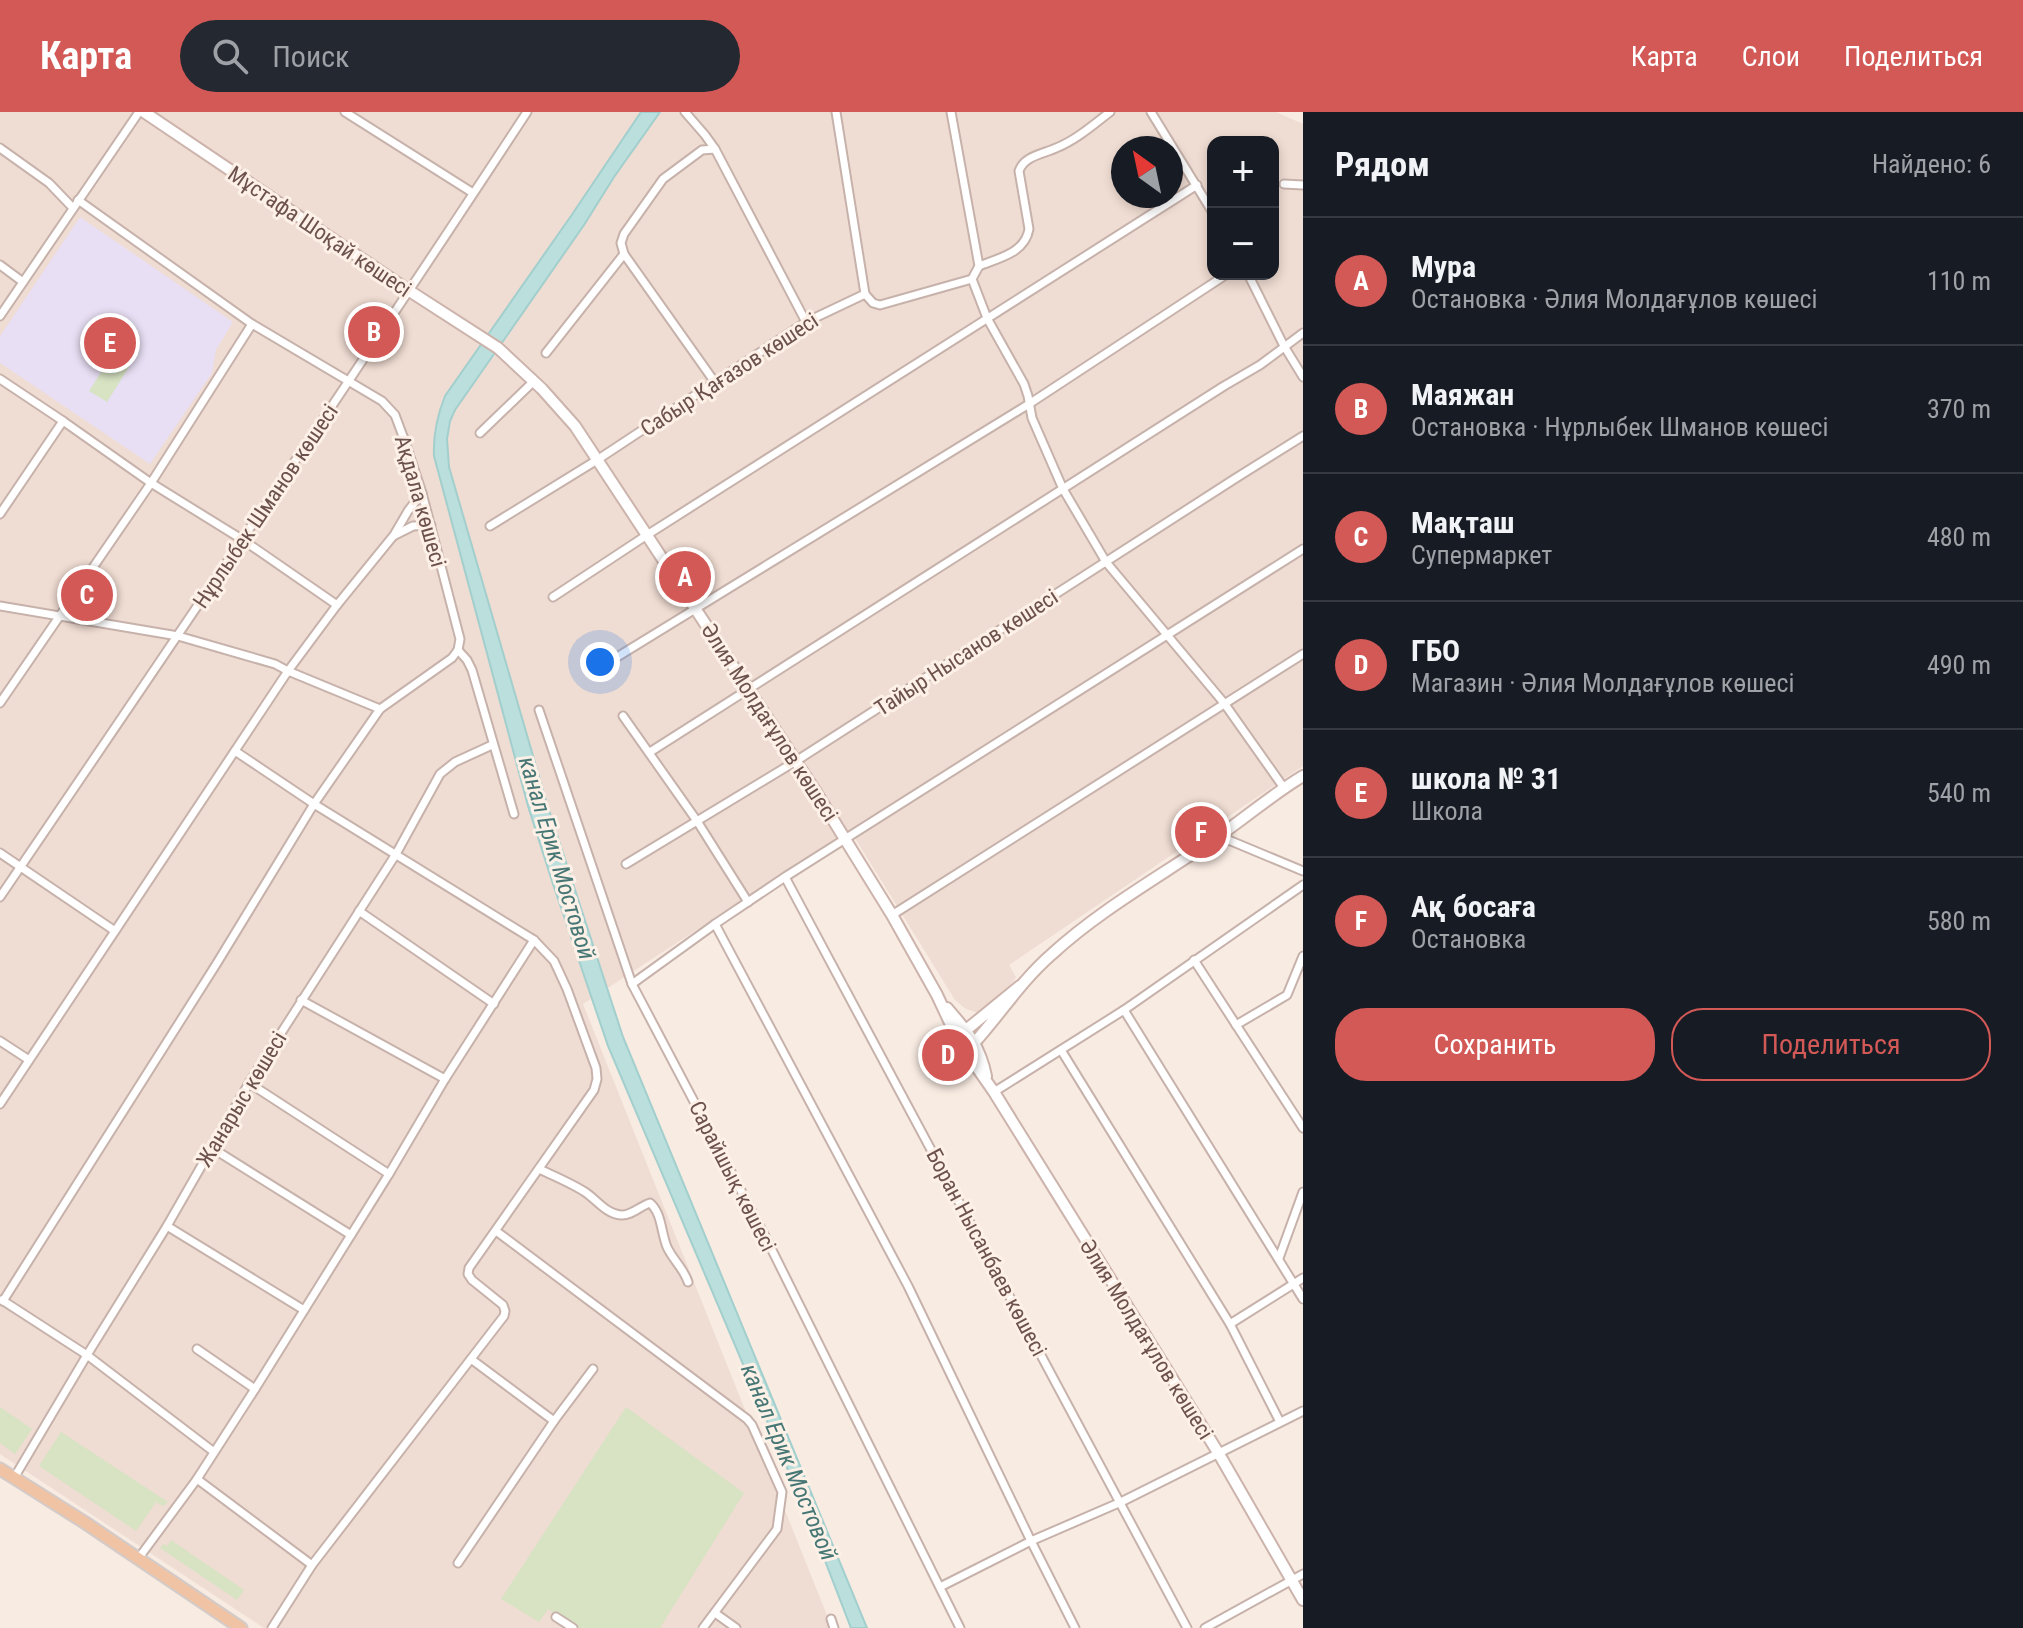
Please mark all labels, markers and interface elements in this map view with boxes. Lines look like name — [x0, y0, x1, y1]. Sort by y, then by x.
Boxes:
search box — [180, 20, 740, 92]
text: Карта — [40, 34, 132, 78]
icon: search — [208, 34, 252, 78]
text: Поиск — [272, 39, 349, 74]
text: Карта — [1631, 40, 1698, 73]
text: Слои — [1742, 40, 1800, 73]
text: Поделиться — [1844, 40, 1983, 73]
north arrow — [1111, 136, 1183, 208]
map controls — [1207, 136, 1279, 280]
button: + — [1207, 136, 1279, 208]
text: Рядом — [1335, 144, 1430, 184]
text: Найдено: 6 — [1872, 149, 1991, 179]
street label: Мұстафа Шоқай көшесi — [223, 161, 416, 302]
button: − — [1207, 208, 1279, 280]
text: Мура — [1411, 249, 1476, 284]
text: A — [1353, 266, 1369, 296]
text: 110 m — [1927, 266, 1991, 296]
text: Остановка · Әлия Молдағұлов көшесі — [1411, 284, 1818, 314]
pin: B — [348, 302, 400, 362]
street label: Сабыр Қағазов көшесі — [636, 308, 823, 441]
pin: E — [84, 313, 136, 373]
text: Маяжан — [1411, 377, 1514, 412]
text: B — [1354, 394, 1368, 424]
text: 370 m — [1927, 394, 1991, 424]
street label: Нұрлыбек Шманов көшесі — [188, 400, 343, 613]
text: Остановка · Нұрлыбек Шманов көшесі — [1411, 412, 1829, 442]
street label: Ақдала көшесі — [390, 432, 451, 570]
text: Мақташ — [1411, 505, 1515, 540]
text: C — [1354, 522, 1368, 552]
text: 480 m — [1927, 522, 1991, 552]
text: Супермаркет — [1411, 540, 1552, 570]
pin: A — [659, 547, 711, 607]
pin: C — [61, 565, 113, 625]
street label: Тайыр Нысанов көшесi — [870, 584, 1062, 721]
street label: Әлия Молдағұлов көшесі — [696, 619, 843, 826]
text: ГБО — [1411, 633, 1460, 668]
your location — [580, 642, 620, 682]
text: D — [1354, 650, 1368, 680]
text: 490 m — [1927, 650, 1991, 680]
text: Магазин · Әлия Молдағұлов көшесі — [1411, 668, 1795, 698]
water label: канал Ерик Мостовой — [513, 753, 601, 963]
text: школа № 31 — [1411, 761, 1561, 796]
text: E — [1355, 778, 1367, 808]
text: 540 m — [1927, 778, 1991, 808]
text: Школа — [1411, 796, 1483, 826]
pin: F — [1175, 802, 1227, 862]
text: Ақ босаға — [1411, 889, 1536, 924]
text: F — [1355, 906, 1367, 936]
text: 580 m — [1927, 906, 1991, 936]
text: Остановка — [1411, 924, 1526, 954]
button: Сохранить — [1335, 1008, 1655, 1081]
button: Поделиться — [1671, 1008, 1991, 1081]
pin: D — [922, 1025, 974, 1085]
street label: Жанарыс көшесі — [191, 1027, 292, 1171]
street label: Сарайшық көшесі — [684, 1097, 781, 1255]
street label: Боран Нысанбаев көшесі — [921, 1144, 1052, 1360]
street label: Әлия Молдағұлов көшесі — [1075, 1235, 1218, 1444]
water label: канал Ерик Мостовой — [735, 1360, 843, 1565]

